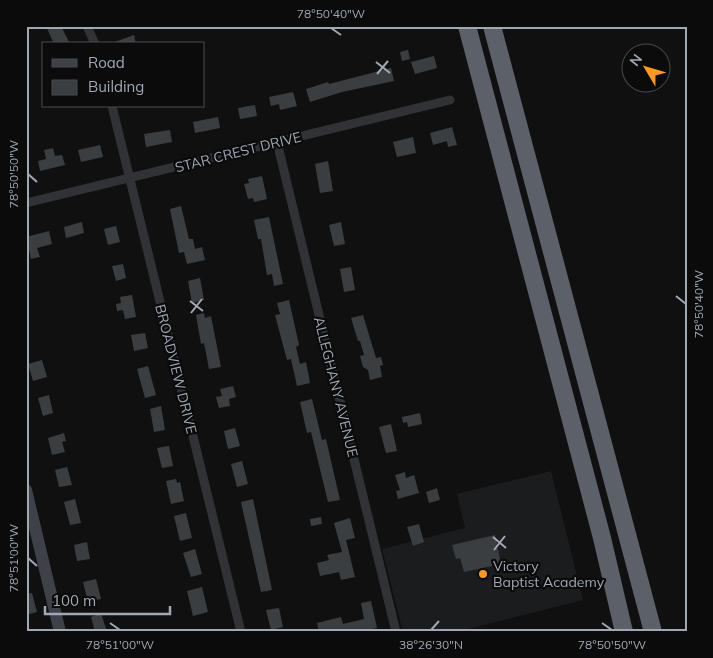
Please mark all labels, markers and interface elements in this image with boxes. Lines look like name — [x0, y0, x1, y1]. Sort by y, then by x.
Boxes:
text: 78°50'40"W — [297, 6, 365, 21]
legend — [42, 42, 205, 108]
north arrow — [620, 42, 670, 92]
text: N — [625, 50, 646, 70]
text: Road — [88, 53, 125, 72]
text: Building — [88, 77, 144, 96]
street label: STAR CREST DRIVE — [173, 128, 303, 176]
text: 78°50'50"W — [6, 140, 21, 208]
text: 78°50'40"W — [691, 270, 706, 338]
street label: BROADVIEW DRIVE — [151, 302, 201, 436]
street label: ALLEGHANY AVENUE — [310, 315, 362, 459]
text: 78°51'00"W — [6, 524, 21, 592]
place label: Victory Baptist Academy — [493, 557, 605, 591]
marker: Victory Baptist Academy — [477, 568, 489, 580]
scale bar — [45, 583, 170, 615]
text: 100 m — [52, 591, 96, 610]
text: 78°51'00"W — [86, 637, 154, 652]
text: 38°26'30"N — [399, 637, 463, 652]
text: 78°50'50"W — [578, 637, 646, 652]

